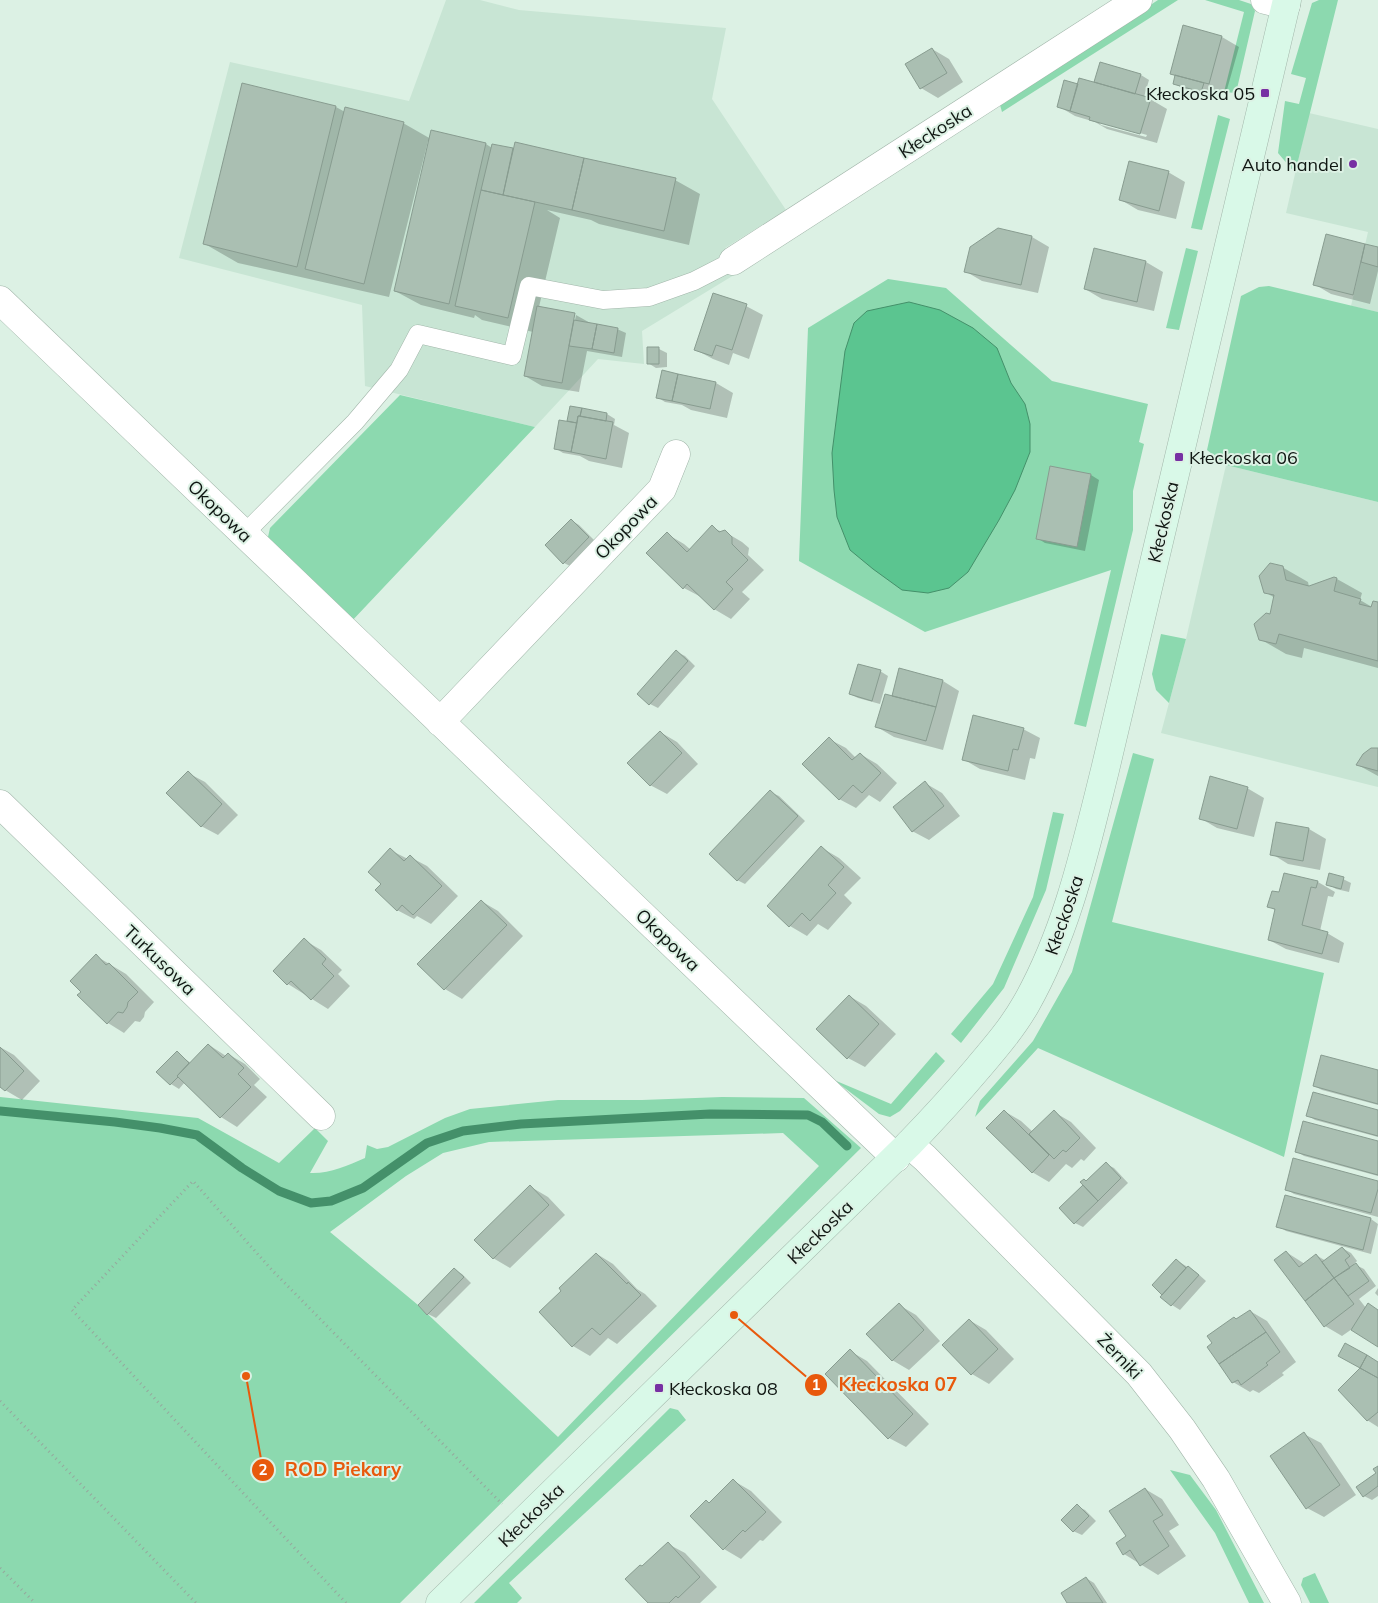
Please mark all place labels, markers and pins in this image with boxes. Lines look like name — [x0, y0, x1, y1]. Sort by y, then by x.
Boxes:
place label: Kłeckoska 05 — [1146, 82, 1255, 105]
marker: Kłeckoska 05 — [1259, 87, 1271, 99]
place label: Auto handel — [1241, 153, 1343, 176]
marker: Auto handel — [1347, 158, 1359, 170]
place label: Kłeckoska 06 — [1189, 446, 1298, 469]
marker: Kłeckoska 06 — [1173, 451, 1185, 463]
callout: Kłeckoska 07 — [804, 1368, 968, 1402]
place label: Kłeckoska 08 — [669, 1377, 778, 1400]
marker: Kłeckoska 08 — [653, 1382, 665, 1394]
callout: ROD Piekary — [250, 1453, 411, 1487]

